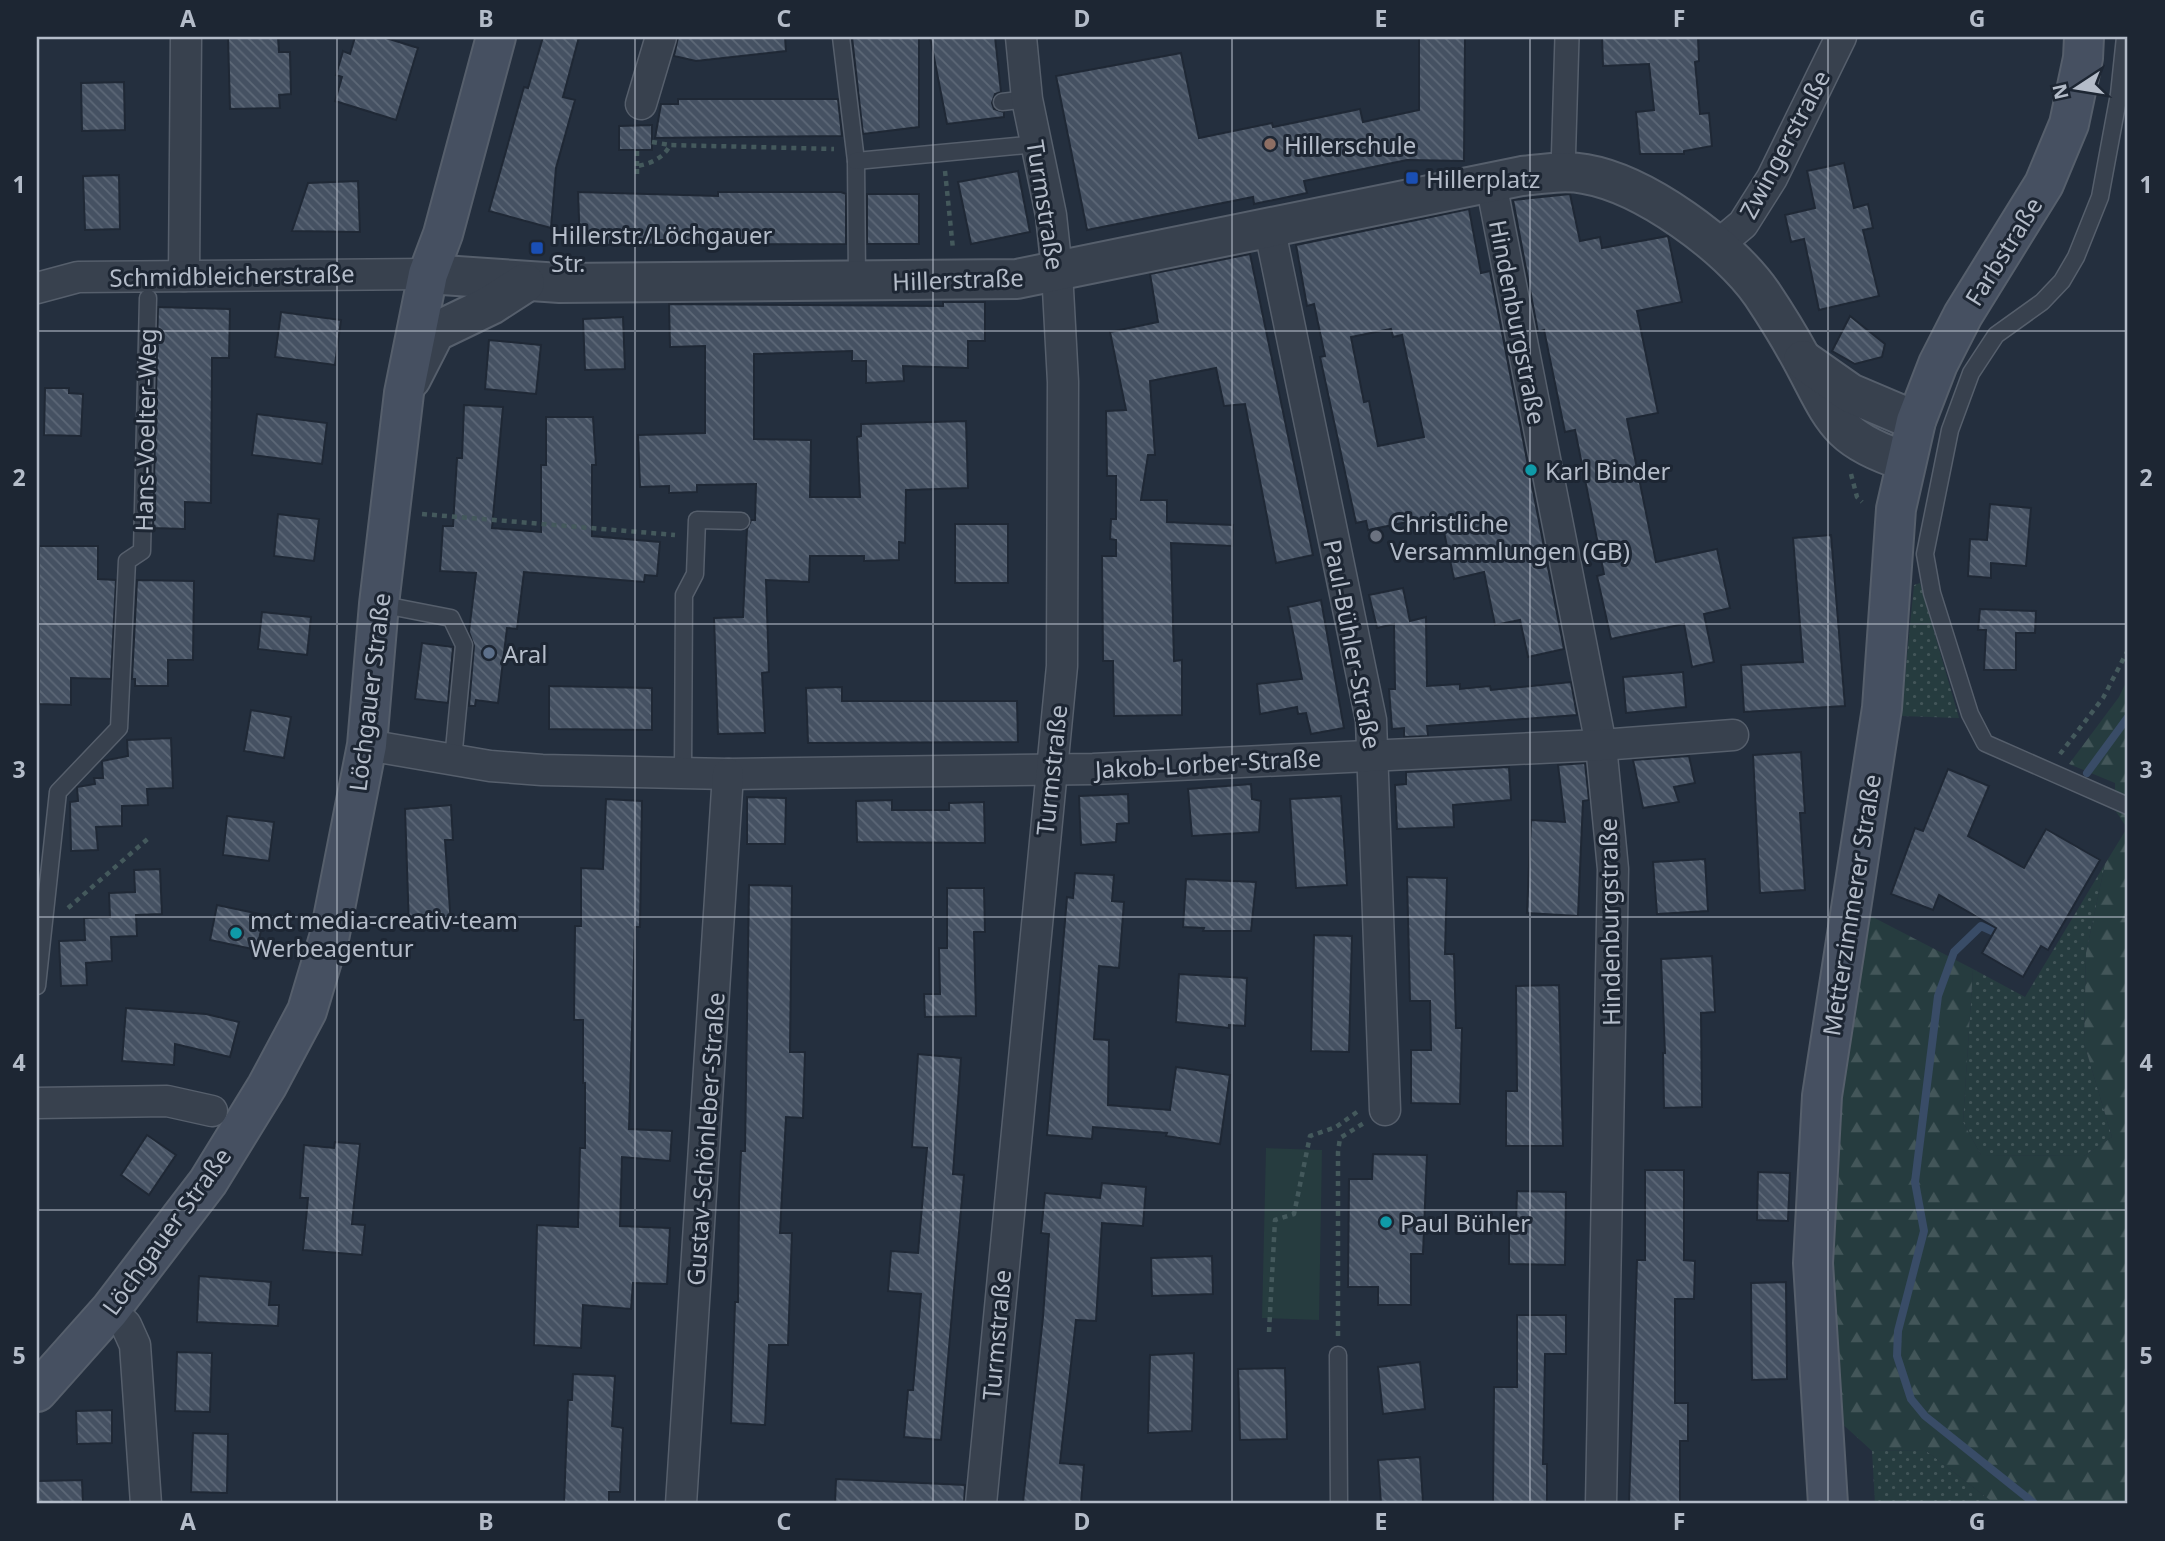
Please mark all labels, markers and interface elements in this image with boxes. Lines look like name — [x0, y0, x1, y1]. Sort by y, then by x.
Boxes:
text: A — [180, 2, 196, 34]
text: B — [478, 2, 494, 34]
text: C — [777, 2, 792, 34]
text: D — [1074, 2, 1090, 34]
text: E — [1375, 2, 1387, 34]
text: F — [1673, 2, 1685, 34]
text: G — [1969, 2, 1985, 34]
north arrow — [2042, 52, 2112, 122]
street label: Zwingerstraße — [1731, 64, 1837, 224]
text: N — [2046, 81, 2075, 102]
place label: Hillerschule — [1284, 128, 1416, 161]
marker: Hillerschule — [1262, 136, 1278, 152]
street label: Turmstraße — [1019, 138, 1073, 272]
place label: Hillerplatz — [1426, 162, 1540, 195]
text: 1 — [12, 168, 26, 200]
text: 1 — [2139, 168, 2153, 200]
marker: Hillerplatz — [1404, 170, 1420, 186]
street label: Farbstraße — [1957, 190, 2049, 312]
street label: Hindenburgstraße — [1482, 217, 1554, 427]
place label: Hillerstr./Löchgauer Str. — [551, 218, 772, 279]
marker: Hillerstr./Löchgauer Str. — [529, 240, 545, 256]
street label: Schmidbleicherstraße — [109, 256, 355, 294]
street label: Hillerstraße — [892, 260, 1024, 298]
street label: Hans-Voelter-Weg — [127, 328, 163, 532]
place label: Karl Binder — [1545, 454, 1671, 487]
text: 2 — [12, 461, 26, 493]
text: 2 — [2139, 461, 2153, 493]
marker: Karl Binder — [1523, 462, 1539, 478]
place label: Christliche Versammlungen (GB) — [1390, 506, 1630, 567]
marker: Christliche Versammlungen (GB) — [1368, 528, 1384, 544]
street label: Paul-Bühler-Straße — [1317, 536, 1389, 752]
street label: Löchgauer Straße — [340, 591, 398, 793]
place label: Aral — [503, 637, 547, 670]
marker: Aral — [481, 645, 497, 661]
street label: Turmstraße — [1028, 703, 1074, 837]
street label: Jakob-Lorber-Straße — [1092, 741, 1322, 786]
text: 3 — [12, 753, 26, 785]
text: 3 — [2139, 753, 2153, 785]
street label: Metterzimmerer Straße — [1814, 772, 1888, 1038]
street label: Hindenburgstraße — [1591, 818, 1627, 1026]
place label: mct media-creativ-team Werbeagentur — [250, 903, 518, 964]
marker: mct media-creativ-team Werbeagentur — [228, 925, 244, 941]
street label: Gustav-Schönleber-Straße — [678, 991, 732, 1287]
text: 4 — [12, 1046, 26, 1078]
text: 4 — [2139, 1046, 2153, 1078]
street label: Löchgauer Straße — [94, 1141, 238, 1321]
place label: Paul Bühler — [1400, 1206, 1530, 1239]
marker: Paul Bühler — [1378, 1214, 1394, 1230]
street label: Turmstraße — [974, 1268, 1018, 1402]
text: 5 — [12, 1339, 26, 1371]
text: 5 — [2139, 1339, 2153, 1371]
text: A — [180, 1505, 196, 1537]
text: B — [478, 1505, 494, 1537]
text: C — [777, 1505, 792, 1537]
text: D — [1074, 1505, 1090, 1537]
text: E — [1375, 1505, 1387, 1537]
text: F — [1673, 1505, 1685, 1537]
text: G — [1969, 1505, 1985, 1537]

